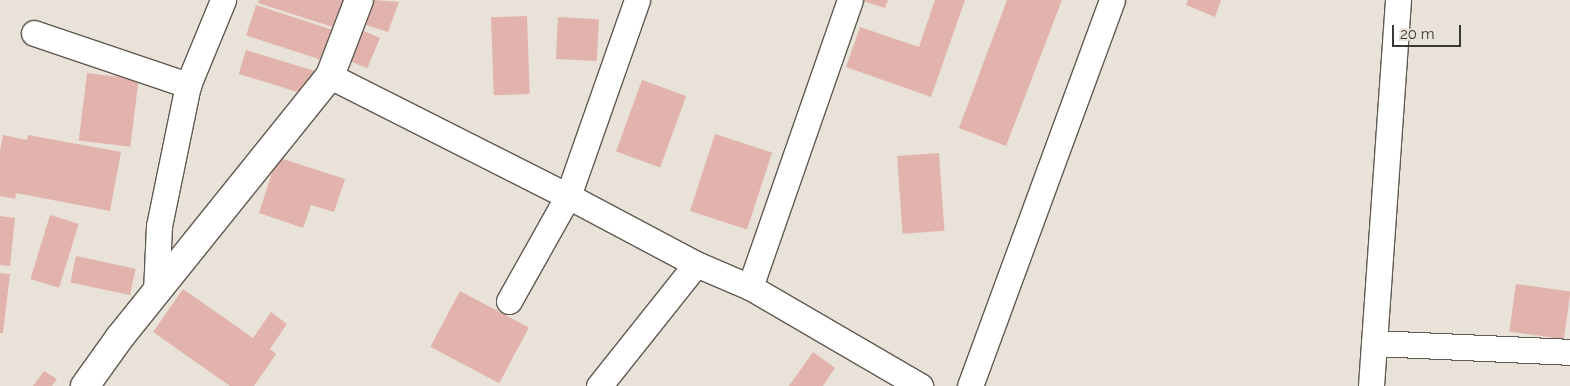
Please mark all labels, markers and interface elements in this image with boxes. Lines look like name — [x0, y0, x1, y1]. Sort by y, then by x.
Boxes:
scale bar — [1395, 15, 1464, 47]
text: 20 m — [1400, 25, 1435, 43]

